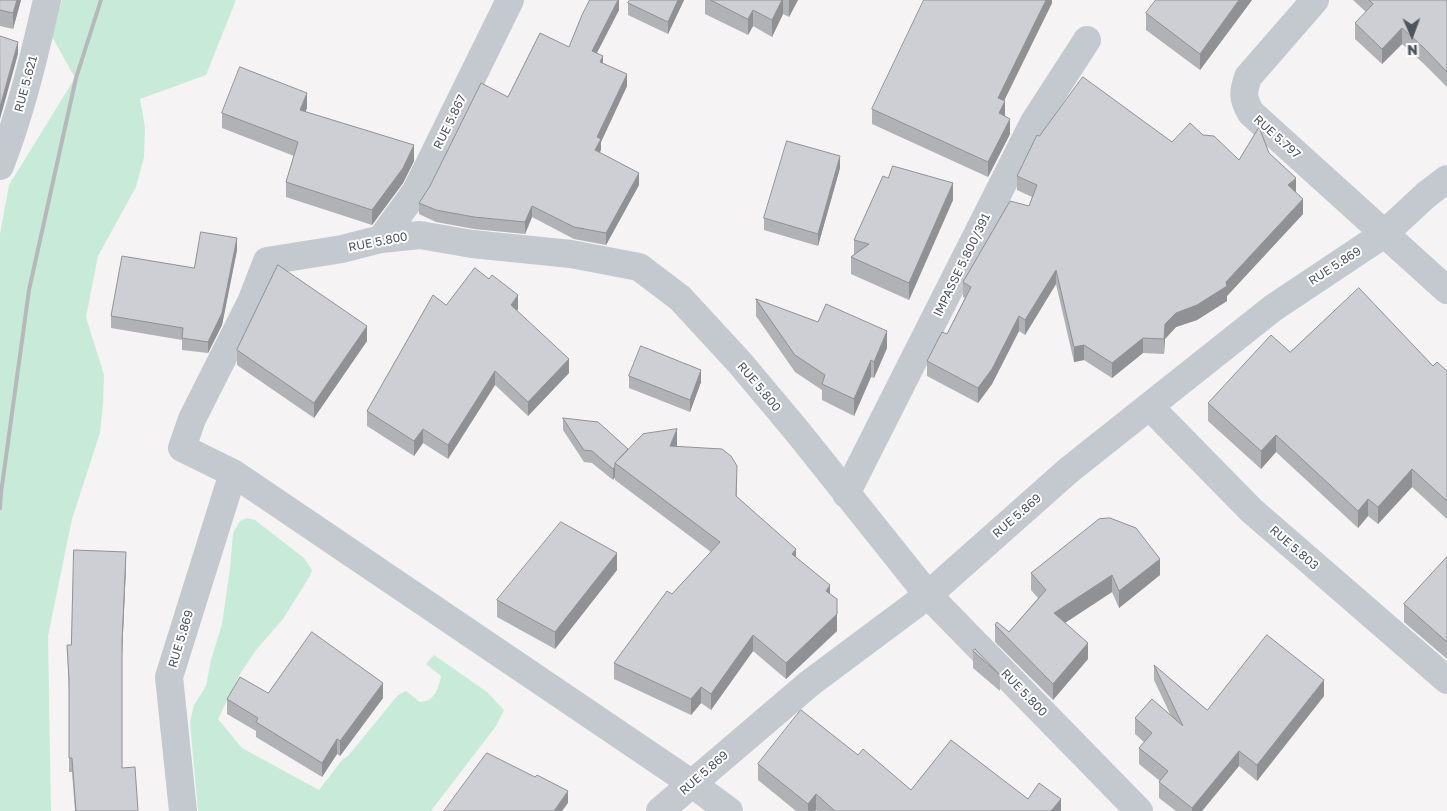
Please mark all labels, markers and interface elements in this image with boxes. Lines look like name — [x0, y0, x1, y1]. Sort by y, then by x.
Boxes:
north arrow — [1387, 10, 1437, 60]
text: N — [1407, 42, 1418, 59]
street label: RUE 5.621 — [12, 54, 40, 114]
street label: RUE 5.867 — [431, 93, 469, 151]
street label: RUE 5.797 — [1251, 112, 1303, 162]
street label: IMPASSE 5.800/391 — [931, 211, 993, 319]
street label: RUE 5.800 — [347, 229, 409, 255]
street label: RUE 5.869 — [1306, 244, 1364, 288]
street label: RUE 5.800 — [734, 359, 784, 415]
street label: RUE 5.869 — [990, 491, 1044, 541]
street label: RUE 5.803 — [1267, 523, 1321, 573]
street label: RUE 5.869 — [165, 608, 197, 670]
street label: RUE 5.800 — [998, 666, 1050, 720]
street label: RUE 5.869 — [677, 748, 731, 798]

